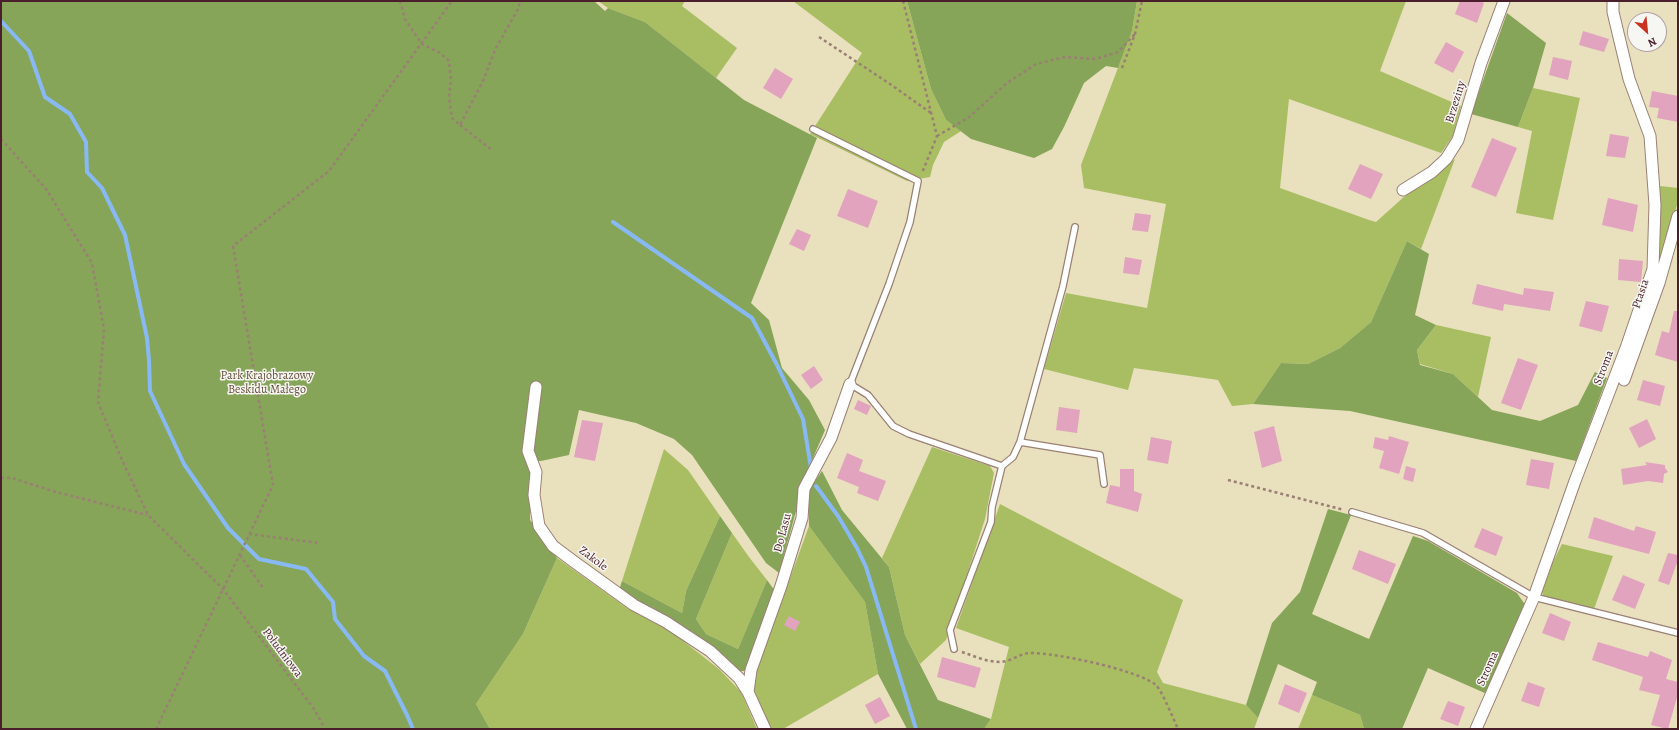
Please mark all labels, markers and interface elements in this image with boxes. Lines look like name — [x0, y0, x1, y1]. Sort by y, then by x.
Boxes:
north arrow — [1627, 12, 1667, 52]
text: N — [1645, 34, 1659, 51]
street label: Brzeziny — [1443, 79, 1469, 125]
street label: Ptasia — [1629, 277, 1653, 311]
street label: Stroma — [1591, 348, 1617, 388]
park label: Park Krajobrazowy Beskidu Małego — [221, 369, 313, 397]
street label: Do Lasu — [771, 512, 795, 554]
street label: Zakole — [576, 544, 610, 574]
street label: Południowa — [259, 626, 305, 680]
street label: Stroma — [1474, 649, 1502, 689]

